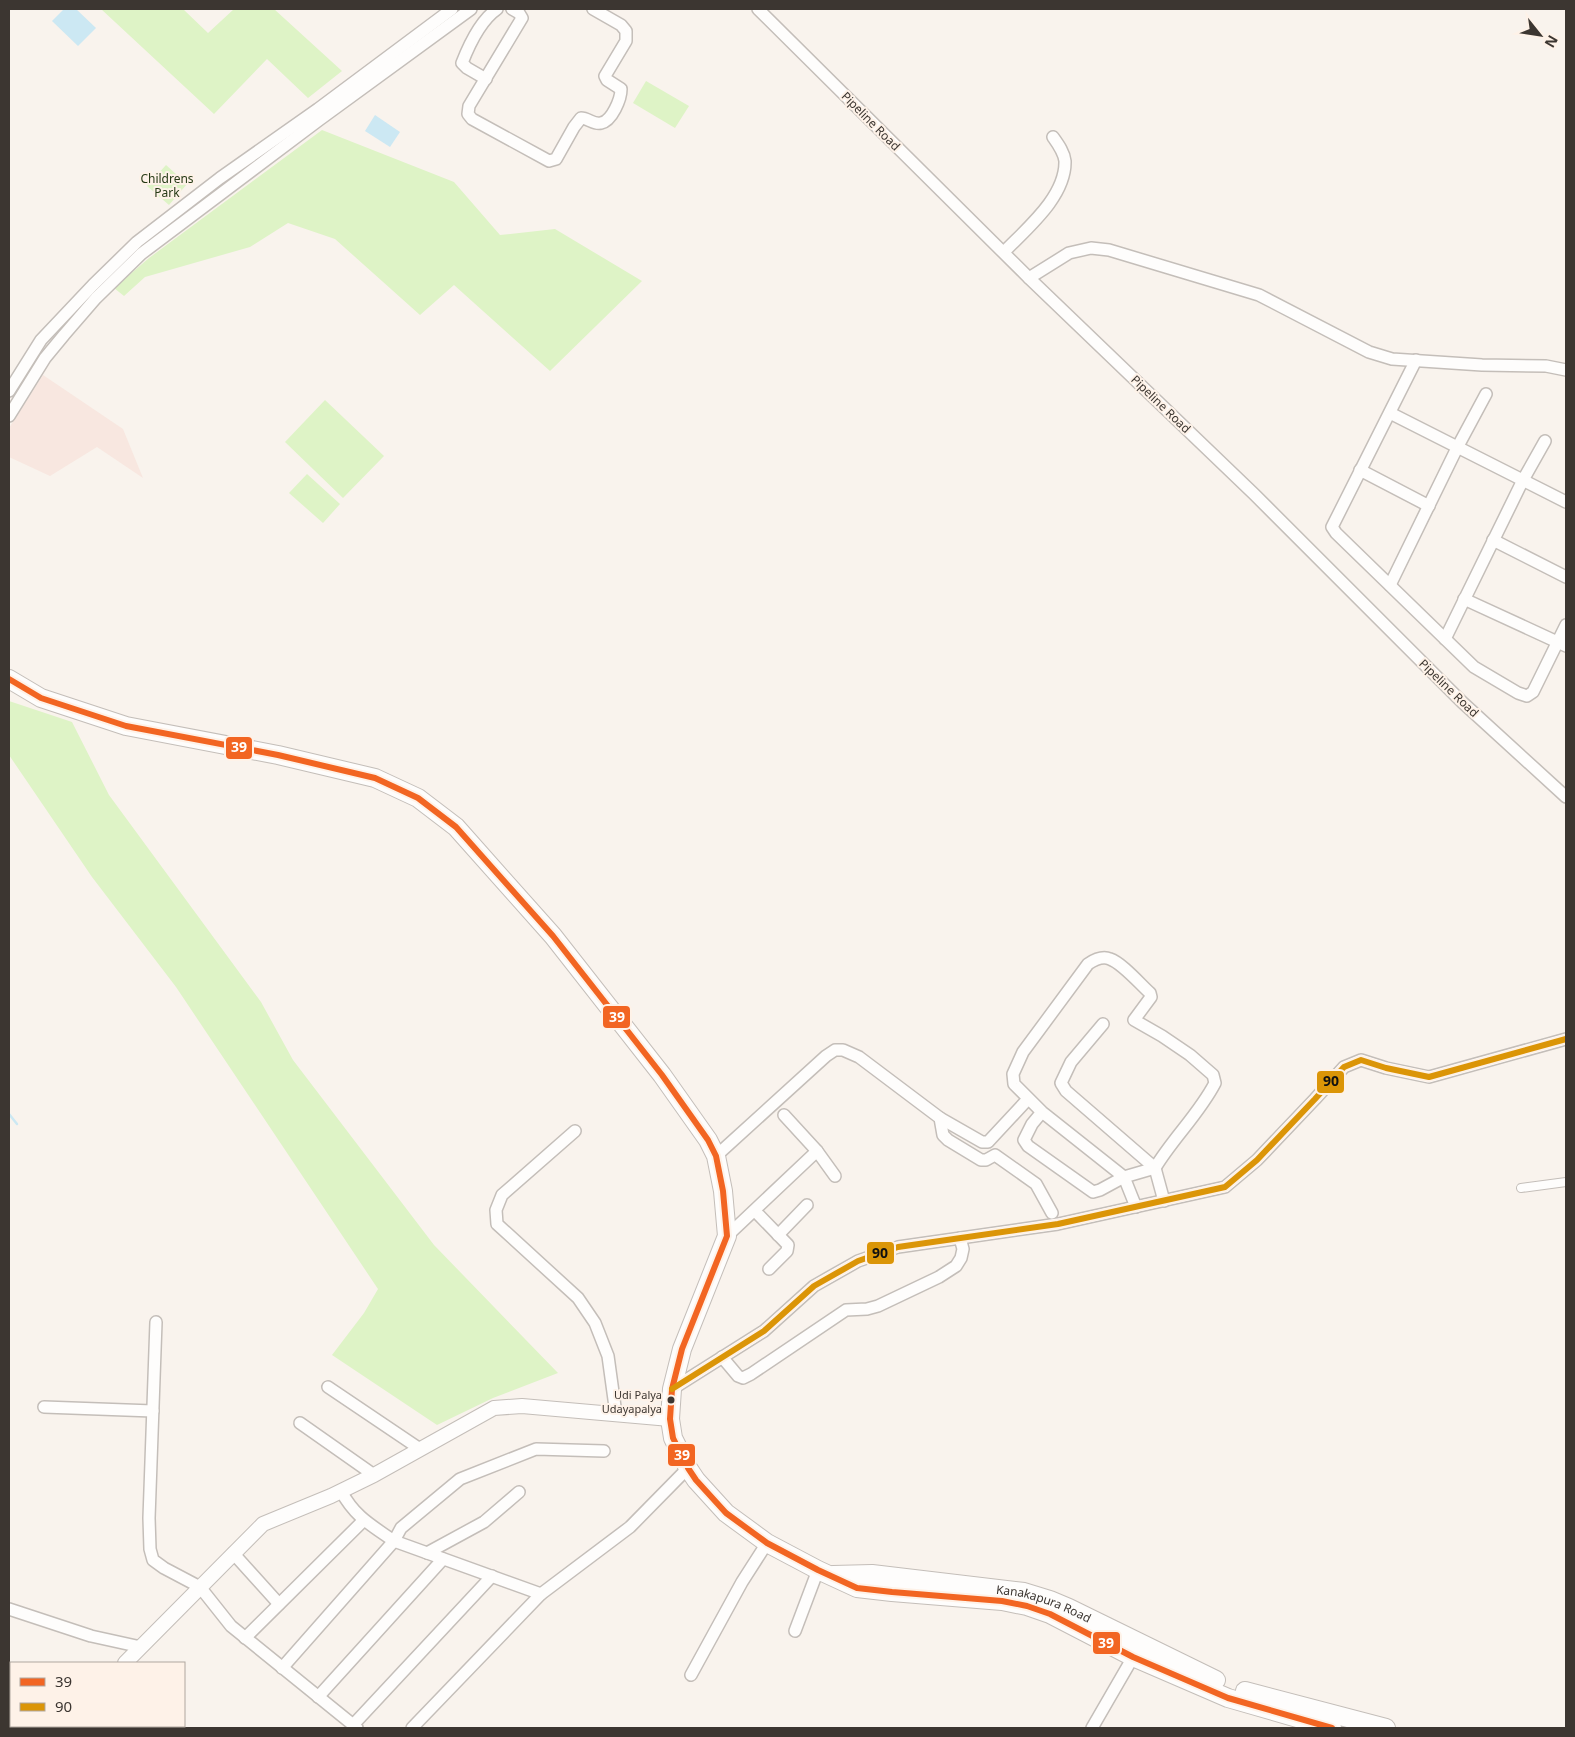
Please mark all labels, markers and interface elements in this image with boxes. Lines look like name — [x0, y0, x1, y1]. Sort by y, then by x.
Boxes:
north arrow — [1515, 10, 1565, 60]
text: N — [1541, 32, 1563, 51]
street label: Pipeline Road — [838, 88, 904, 154]
park label: Childrens Park — [140, 170, 194, 201]
street label: Pipeline Road — [1127, 371, 1195, 437]
street label: Pipeline Road — [1415, 655, 1483, 721]
line badge: 39 — [225, 736, 253, 760]
text: 39 — [231, 737, 247, 756]
line badge: 39 — [602, 1005, 631, 1029]
text: 39 — [609, 1007, 625, 1026]
line badge: 90 — [1316, 1070, 1345, 1094]
text: 90 — [1323, 1071, 1339, 1090]
line badge: 90 — [866, 1241, 895, 1265]
text: 90 — [872, 1243, 888, 1262]
place label: Udi Palya Udayapalya — [602, 1387, 662, 1416]
marker: Udi Palya Udayapalya — [666, 1395, 676, 1405]
line badge: 39 — [667, 1443, 696, 1467]
text: 39 — [674, 1445, 690, 1464]
street label: Kanakapura Road — [995, 1580, 1094, 1626]
line badge: 39 — [1092, 1631, 1121, 1655]
text: 39 — [1098, 1633, 1114, 1652]
legend — [10, 1662, 185, 1727]
text: 39 — [55, 1671, 72, 1691]
text: 90 — [55, 1696, 72, 1716]

